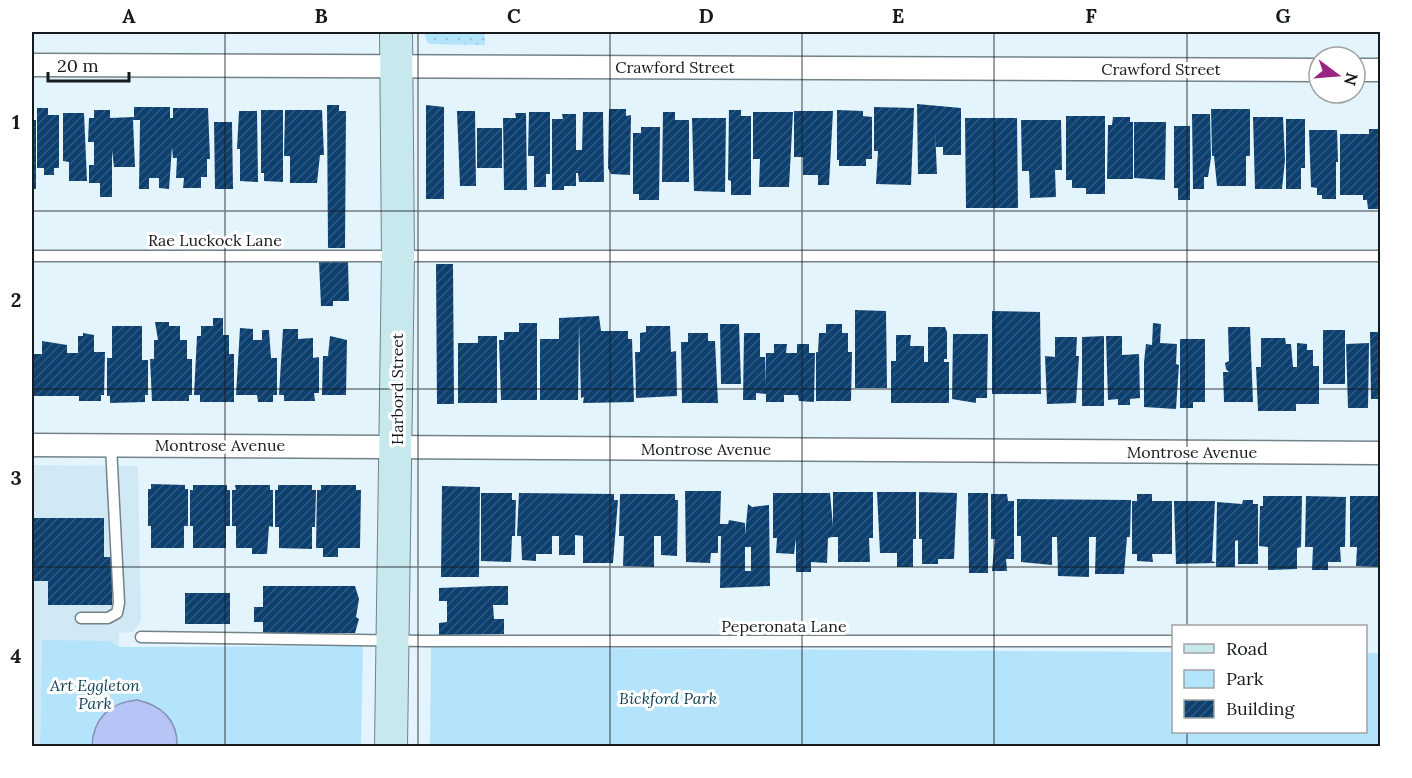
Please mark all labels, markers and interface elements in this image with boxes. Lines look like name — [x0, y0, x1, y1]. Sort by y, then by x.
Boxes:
text: A — [122, 3, 136, 28]
text: B — [314, 3, 328, 28]
text: C — [507, 3, 521, 28]
text: D — [698, 3, 714, 28]
text: E — [892, 3, 904, 28]
text: F — [1085, 3, 1097, 28]
text: G — [1275, 3, 1291, 28]
scale bar — [48, 45, 129, 83]
north arrow — [1307, 45, 1367, 105]
text: 20 m — [57, 54, 99, 77]
street label: Crawford Street — [615, 57, 736, 77]
street label: Crawford Street — [1101, 59, 1222, 79]
text: N — [1340, 70, 1363, 88]
text: 1 — [12, 109, 20, 134]
street label: Rae Luckock Lane — [148, 230, 282, 250]
text: 2 — [11, 287, 21, 312]
street label: Harbord Street — [387, 332, 407, 445]
street label: Montrose Avenue — [155, 435, 286, 455]
street label: Montrose Avenue — [641, 439, 772, 459]
street label: Montrose Avenue — [1127, 442, 1258, 462]
text: 3 — [10, 465, 22, 490]
street label: Peperonata Lane — [721, 616, 847, 636]
legend — [1172, 625, 1367, 733]
text: Road — [1226, 637, 1268, 660]
text: 4 — [11, 643, 22, 668]
text: Park — [1226, 667, 1264, 690]
park label: Art Eggleton Park — [49, 675, 140, 713]
park label: Bickford Park — [619, 688, 717, 708]
text: Building — [1226, 697, 1296, 720]

